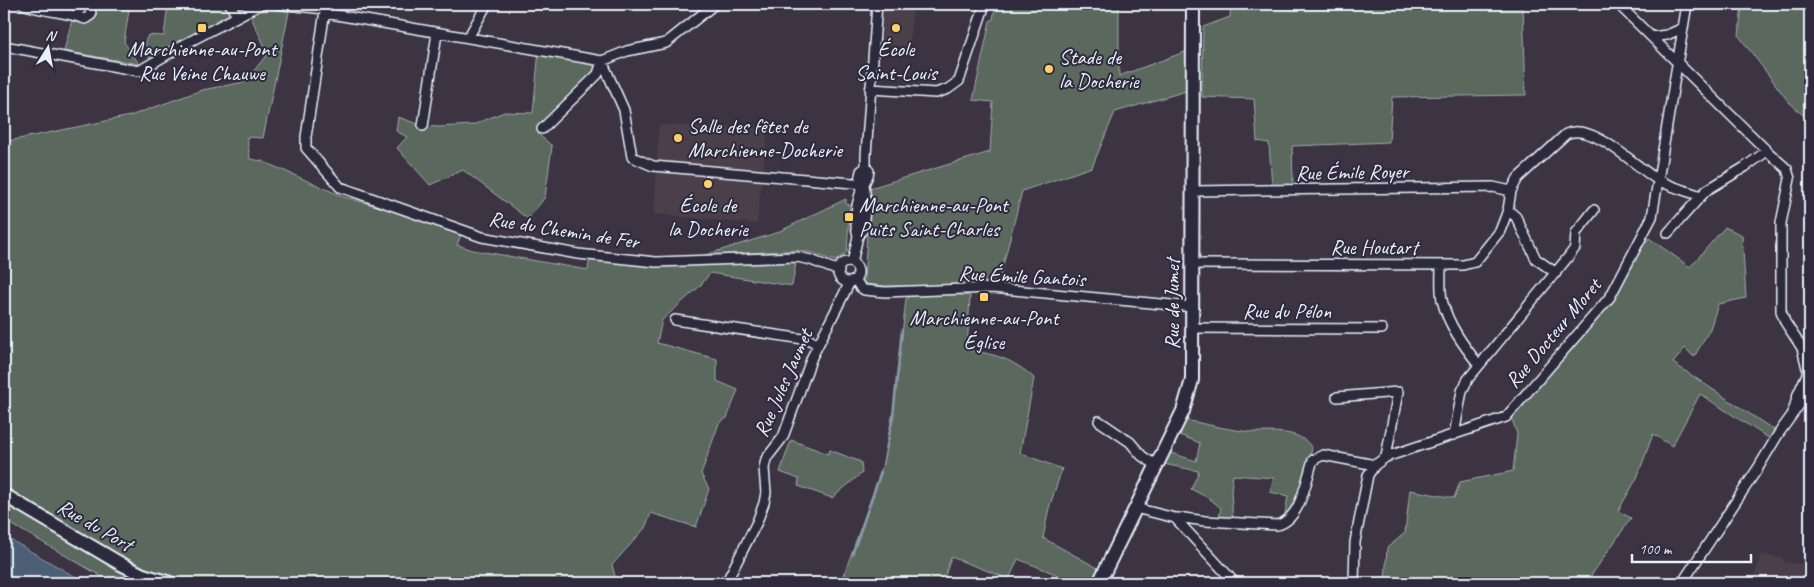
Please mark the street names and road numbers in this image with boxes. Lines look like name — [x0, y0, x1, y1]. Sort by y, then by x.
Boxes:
street label: Rue Émile Royer — [1295, 158, 1411, 186]
street label: Rue du Chemin de Fer — [487, 205, 642, 255]
street label: Rue Houtart — [1330, 234, 1421, 260]
street label: Rue de Jumet — [1159, 256, 1185, 349]
street label: Rue Émile Gantois — [958, 260, 1088, 292]
street label: Rue Docteur Moret — [1500, 271, 1608, 393]
street label: Rue du Pélon — [1243, 298, 1332, 324]
street label: Rue Jules Jaumet — [748, 323, 819, 441]
street label: Rue du Port — [53, 493, 140, 558]

